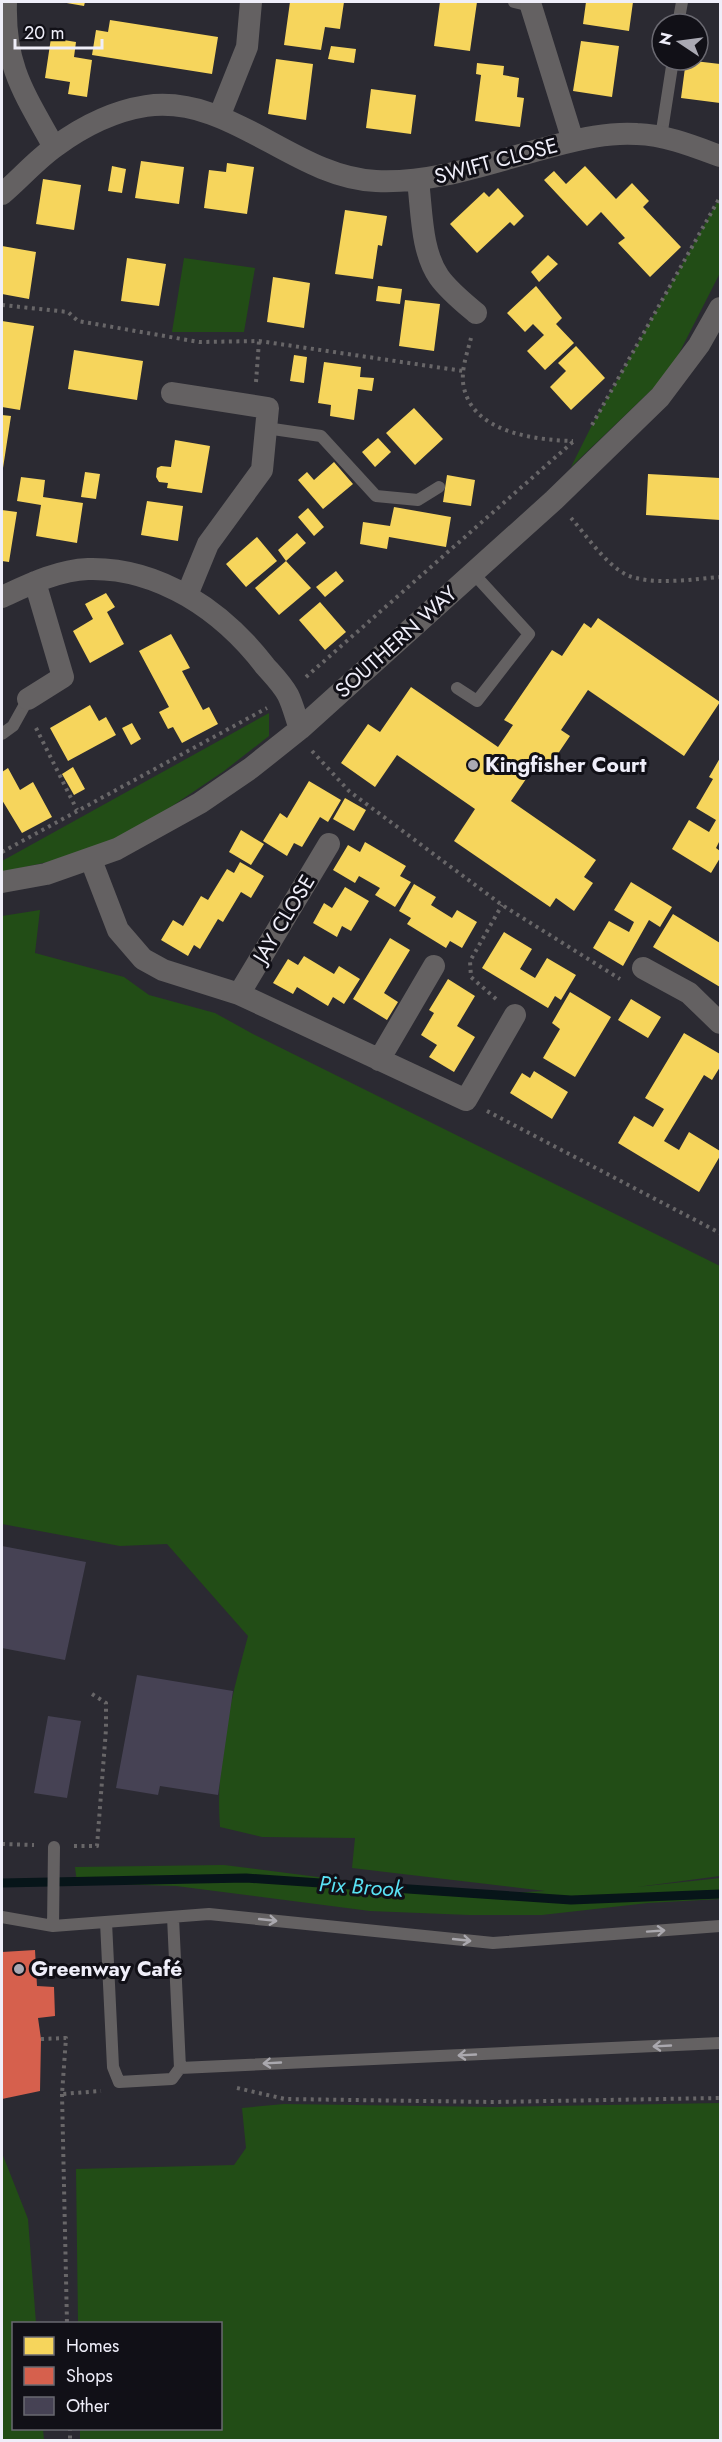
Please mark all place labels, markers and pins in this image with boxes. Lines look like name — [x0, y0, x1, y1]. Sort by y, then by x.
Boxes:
place label: Kingfisher Court — [485, 750, 647, 780]
marker: Kingfisher Court — [466, 758, 480, 772]
place label: Greenway Café — [31, 1954, 182, 1984]
marker: Greenway Café — [12, 1962, 26, 1976]

